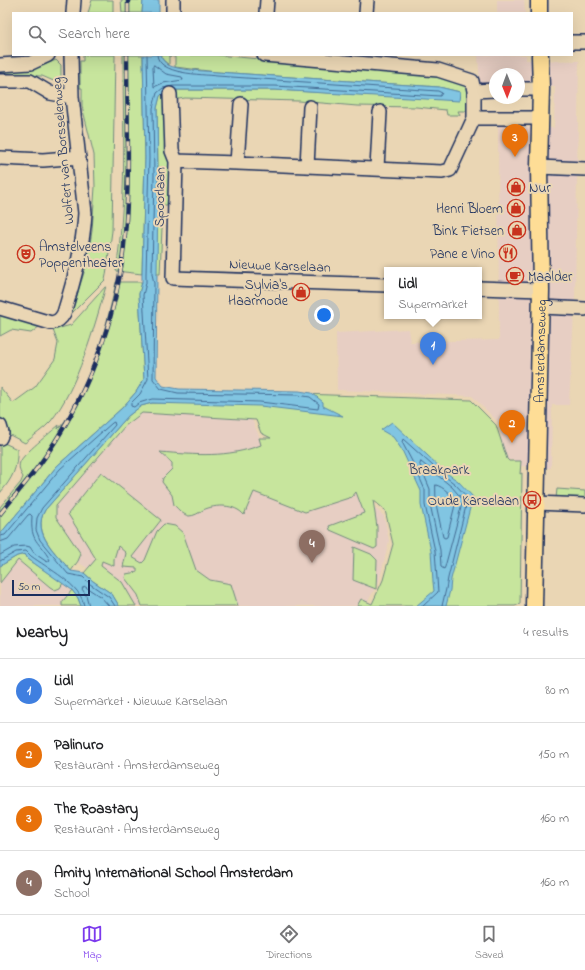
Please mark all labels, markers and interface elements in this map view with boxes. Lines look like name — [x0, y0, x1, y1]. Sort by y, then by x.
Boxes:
search box — [12, 12, 573, 56]
icon: search — [26, 23, 48, 45]
text: Search here — [58, 23, 130, 45]
north arrow — [489, 68, 525, 104]
street label: Wolfert van Borsselenweg — [47, 76, 81, 225]
pin: 3 — [502, 124, 528, 157]
street label: Spoorlaan — [149, 167, 172, 227]
shop icon: Nur — [506, 177, 526, 197]
place label: Nur — [529, 178, 551, 199]
shop icon: Henri Bloem — [506, 198, 526, 218]
place label: Henri Bloem — [436, 199, 503, 220]
shop icon: Bink Fietsen — [507, 220, 527, 240]
place label: Bink Fietsen — [432, 221, 504, 242]
place label: Amstelveens Poppentheater — [39, 237, 123, 274]
restaurant icon: Pane e Vino — [498, 243, 518, 263]
theatre icon: Amstelveens Poppentheater — [16, 244, 36, 264]
place label: Pane e Vino — [430, 244, 495, 265]
street label: Nieuwe Karselaan — [229, 254, 331, 279]
cafe icon: Maalder — [505, 266, 525, 286]
popup — [384, 267, 482, 319]
place label: Maalder — [528, 267, 573, 288]
text: Lidl — [398, 273, 417, 295]
place label: Sylvia's Haarmode — [228, 275, 289, 312]
shop icon: Sylvia's Haarmode — [291, 282, 311, 302]
text: Supermarket — [398, 295, 468, 314]
street label: Amsterdamseweg — [530, 299, 554, 403]
your location — [314, 305, 334, 325]
pin: 1 — [420, 332, 446, 365]
pin: 2 — [499, 410, 525, 443]
park label: Braakpark — [408, 460, 470, 481]
bus stop icon: Oude Karselaan — [522, 490, 542, 510]
place label: Oude Karselaan — [428, 491, 519, 512]
pin: 4 — [299, 530, 325, 563]
scale bar — [12, 578, 90, 597]
text: 50 m — [18, 579, 40, 595]
text: Nearby — [16, 620, 68, 645]
text: 4 results — [523, 623, 569, 642]
text: Lidl — [54, 670, 73, 692]
text: 1 — [27, 681, 31, 700]
text: 80 m — [545, 681, 569, 700]
text: Supermarket · Nieuwe Karselaan — [54, 692, 227, 711]
text: Palinuro — [54, 734, 104, 756]
text: 2 — [26, 745, 32, 764]
text: 150 m — [538, 745, 569, 764]
text: Restaurant · Amsterdamseweg — [54, 756, 220, 775]
text: The Roastary — [54, 798, 138, 820]
text: 3 — [26, 809, 32, 828]
text: 160 m — [540, 809, 569, 828]
text: Restaurant · Amsterdamseweg — [54, 820, 220, 839]
text: Amity International School Amsterdam — [54, 862, 293, 884]
text: 4 — [26, 873, 32, 892]
text: 160 m — [540, 873, 569, 892]
text: School — [54, 884, 90, 903]
tab: Map — [81, 923, 103, 963]
tab: Directions — [266, 923, 312, 963]
tab: Saved — [475, 923, 504, 963]

